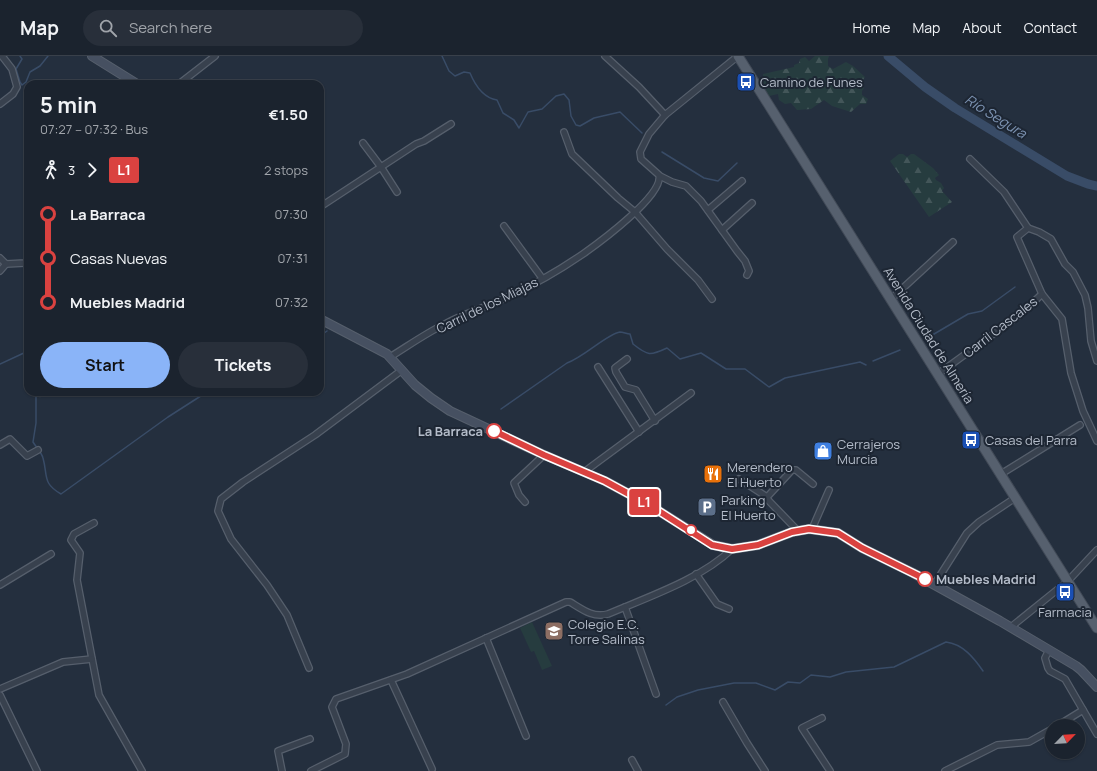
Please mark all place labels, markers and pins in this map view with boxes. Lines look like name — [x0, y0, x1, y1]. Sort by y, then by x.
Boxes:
bus stop icon: Camino de Funes — [735, 71, 757, 93]
place label: Camino de Funes — [760, 73, 863, 91]
place label: La Barraca — [418, 422, 483, 440]
marker: La Barraca — [486, 423, 502, 439]
bus stop icon: Casas del Parra — [960, 429, 982, 451]
place label: Casas del Parra — [985, 431, 1077, 449]
place label: Cerrajeros Murcia — [837, 435, 900, 468]
shop icon: Cerrajeros Murcia — [812, 440, 834, 462]
place label: Merendero El Huerto — [727, 458, 793, 491]
restaurant icon: Merendero El Huerto — [702, 463, 724, 485]
place label: Parking El Huerto — [721, 491, 776, 524]
parking icon: Parking El Huerto — [696, 496, 718, 518]
unlabelled marker — [685, 524, 697, 536]
place label: Muebles Madrid — [936, 570, 1036, 588]
marker: Muebles Madrid — [917, 571, 933, 587]
bus stop icon: Farmacia — [1054, 581, 1076, 603]
place label: Farmacia — [1038, 603, 1092, 621]
place label: Colegio E.C. Torre Salinas — [568, 615, 645, 648]
school or university icon: Colegio E.C. Torre Salinas — [543, 620, 565, 642]

